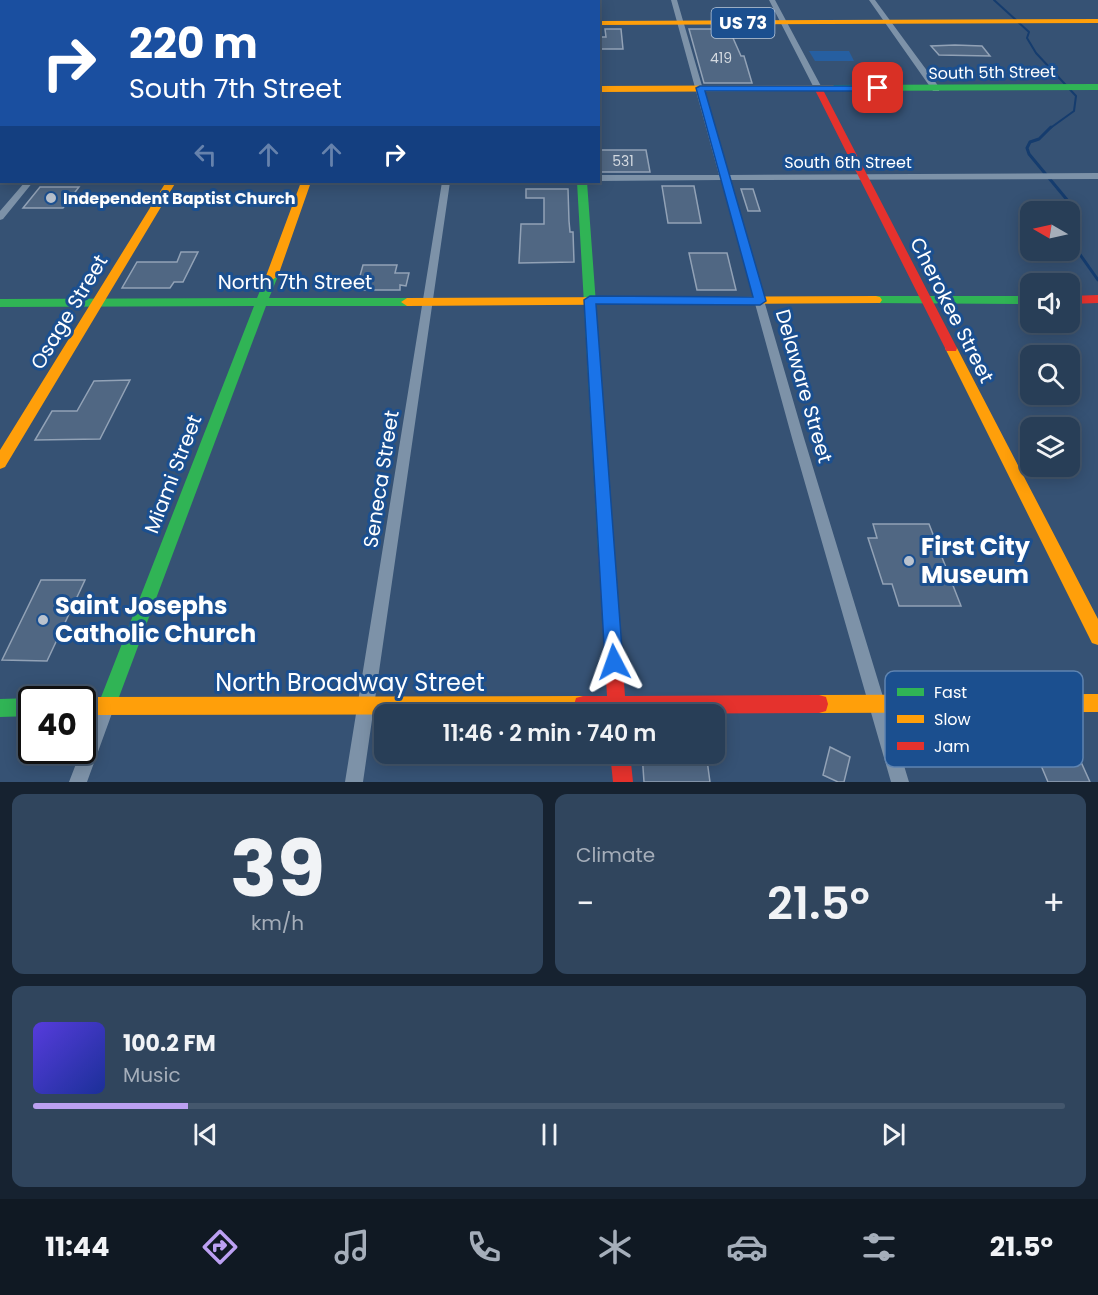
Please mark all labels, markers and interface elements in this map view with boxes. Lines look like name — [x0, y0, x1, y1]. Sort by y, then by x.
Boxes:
road number: US 73 — [712, 8, 774, 38]
text: 220 m — [129, 14, 258, 73]
icon: right — [30, 24, 108, 102]
house number: 419 — [710, 48, 732, 68]
street label: South 5th Street — [928, 60, 1056, 85]
pin — [852, 62, 903, 113]
text: South 7th Street — [129, 70, 342, 107]
icon: arrive — [861, 71, 894, 104]
icon: left — [189, 138, 222, 171]
icon: ahead — [252, 138, 285, 171]
icon: ahead — [315, 138, 348, 171]
icon: right — [378, 138, 411, 171]
house number: 531 — [612, 151, 634, 171]
street label: South 6th Street — [784, 151, 912, 174]
place label: Independent Baptist Church — [63, 187, 296, 210]
marker: Independent Baptist Church — [44, 191, 58, 205]
north arrow — [1020, 201, 1080, 261]
map controls — [1020, 201, 1080, 477]
street label: Cherokee Street — [903, 232, 1001, 388]
street label: Osage Street — [24, 249, 114, 375]
street label: North 7th Street — [218, 268, 372, 296]
button: sound — [1020, 273, 1080, 333]
street label: Delaware Street — [769, 306, 839, 466]
button: search — [1020, 345, 1080, 405]
street label: Seneca Street — [356, 408, 406, 550]
street label: Miami Street — [138, 411, 208, 537]
button: layers — [1020, 417, 1080, 477]
place label: First City Museum — [921, 530, 1031, 591]
marker: First City Museum — [902, 554, 916, 568]
place label: Saint Josephs Catholic Church — [55, 589, 256, 650]
marker: Saint Josephs Catholic Church — [36, 613, 50, 627]
position arrow — [582, 630, 646, 694]
street label: North Broadway Street — [215, 666, 485, 699]
legend — [885, 671, 1083, 767]
text: Fast — [934, 681, 967, 704]
speed limit sign: 40 — [18, 686, 96, 764]
text: Slow — [934, 708, 971, 731]
text: 11:46 · 2 min · 740 m — [443, 718, 656, 749]
text: Jam — [934, 735, 970, 758]
text: 39 — [230, 814, 325, 923]
text: Climate — [576, 841, 655, 869]
text: 21.5° — [767, 872, 870, 935]
text: − — [576, 880, 594, 927]
text: + — [1042, 880, 1065, 927]
text: km/h — [251, 909, 304, 937]
text: 100.2 FM — [123, 1028, 216, 1059]
text: Music — [123, 1061, 181, 1089]
icon: previous — [189, 1118, 222, 1151]
icon: pause — [533, 1118, 566, 1151]
icon: next — [877, 1118, 910, 1151]
icon: directions — [199, 1226, 241, 1268]
icon: music — [331, 1226, 373, 1268]
icon: phone — [463, 1226, 505, 1268]
icon: climate — [594, 1226, 636, 1268]
icon: car — [726, 1226, 768, 1268]
icon: filters — [858, 1226, 900, 1268]
text: 11:44 — [45, 1228, 109, 1265]
text: 21.5° — [990, 1228, 1053, 1265]

